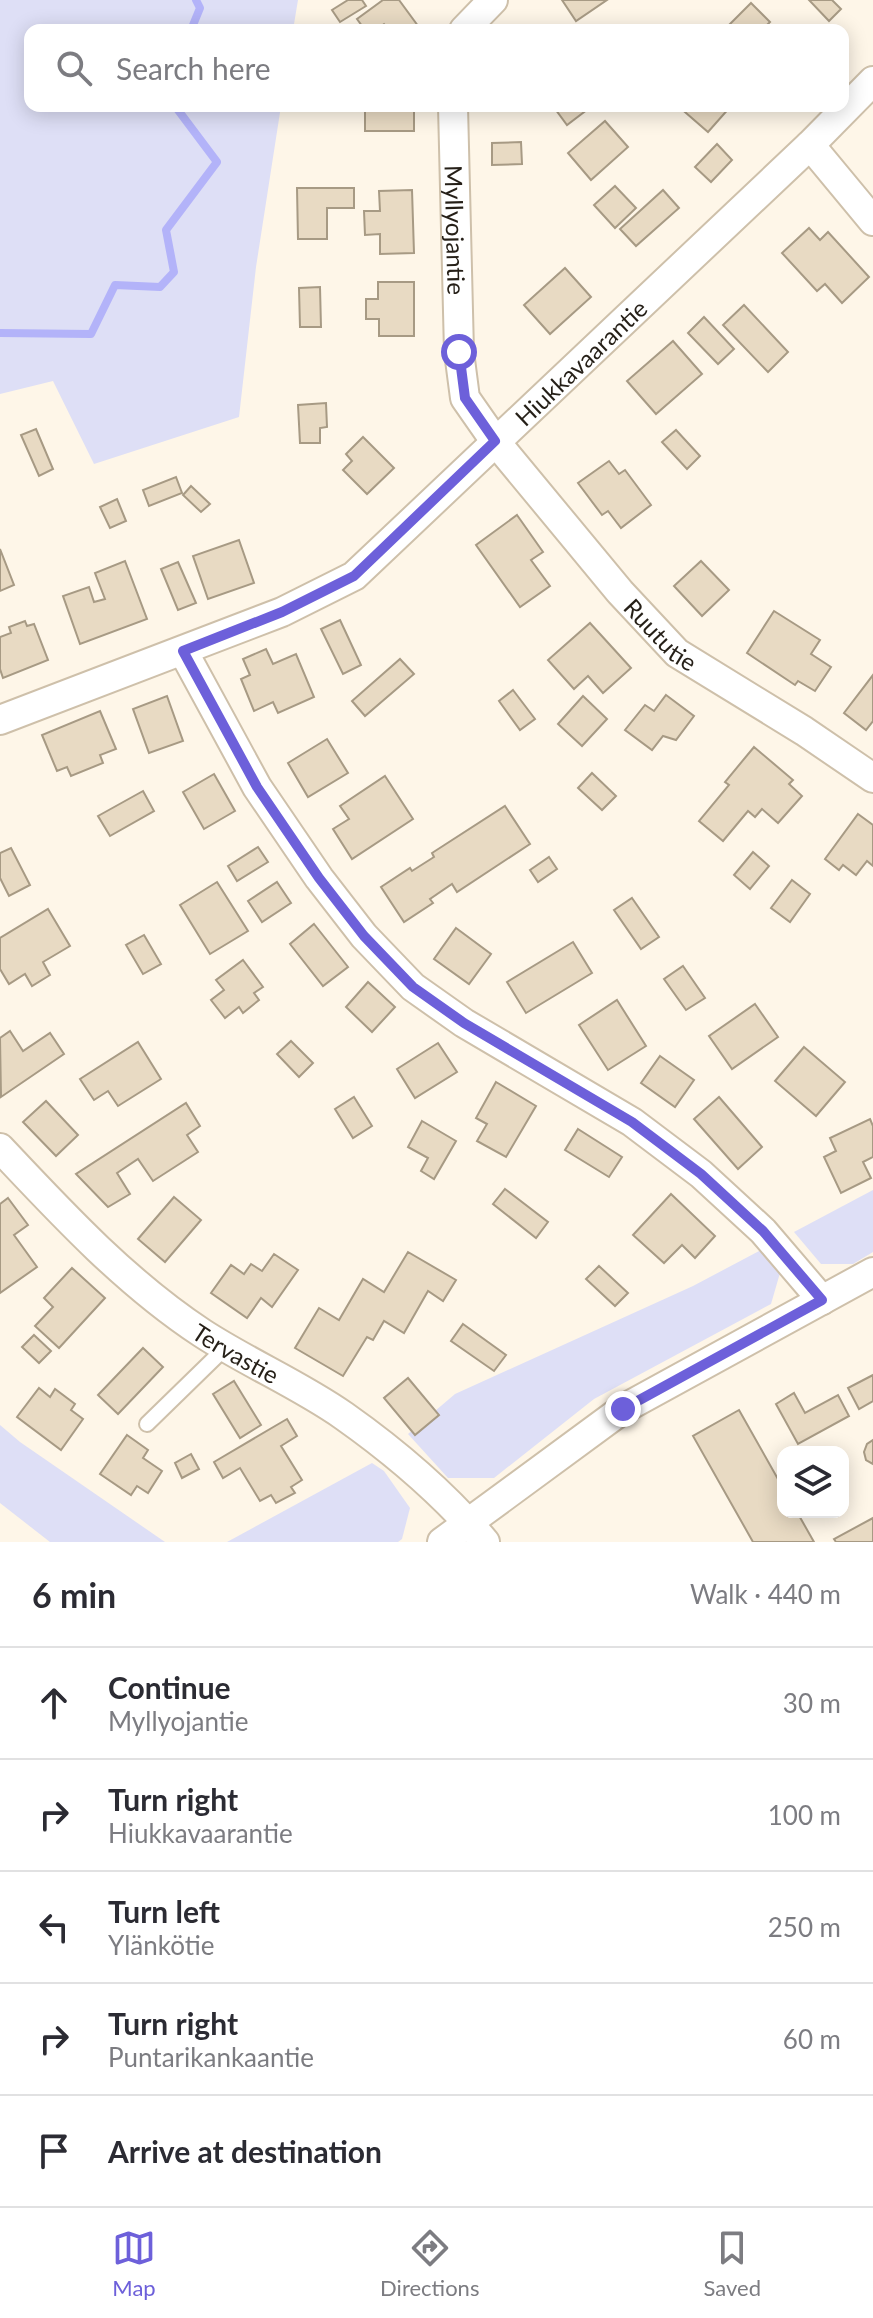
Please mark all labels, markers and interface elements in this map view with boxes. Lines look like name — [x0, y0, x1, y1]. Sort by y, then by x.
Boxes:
search box — [24, 24, 849, 112]
icon: search — [52, 46, 96, 90]
text: Search here — [116, 50, 271, 86]
street label: Myllyojantie — [440, 165, 472, 295]
street label: Hiukkavaarantie — [508, 293, 652, 431]
route start — [441, 334, 477, 370]
street label: Ruututie — [619, 592, 702, 676]
street label: Tervastie — [187, 1317, 284, 1389]
route end — [605, 1391, 641, 1427]
map controls — [777, 1446, 849, 1518]
button: layers — [777, 1446, 849, 1518]
text: 6 min — [32, 1574, 116, 1615]
text: Walk · 440 m — [690, 1578, 841, 1610]
text: Continue — [108, 1669, 231, 1705]
icon: ahead — [32, 1681, 76, 1725]
text: 30 m — [783, 1687, 841, 1719]
text: Myllyojantie — [108, 1705, 249, 1737]
text: Turn right — [108, 1781, 238, 1817]
icon: right — [32, 1793, 76, 1837]
text: 100 m — [768, 1799, 841, 1831]
text: Hiukkavaarantie — [108, 1817, 293, 1849]
text: Turn left — [108, 1893, 220, 1929]
icon: left — [32, 1905, 76, 1949]
text: 250 m — [768, 1911, 841, 1943]
text: Ylänkötie — [108, 1929, 214, 1961]
text: Turn right — [108, 2005, 238, 2041]
icon: right — [32, 2017, 76, 2061]
text: 60 m — [783, 2023, 841, 2055]
text: Puntarikankaantie — [108, 2041, 314, 2073]
icon: arrive — [32, 2129, 76, 2173]
text: Arrive at destination — [108, 2133, 382, 2169]
tab: Map — [112, 2226, 156, 2301]
tab: Directions — [380, 2226, 479, 2301]
tab: Saved — [703, 2226, 761, 2301]

